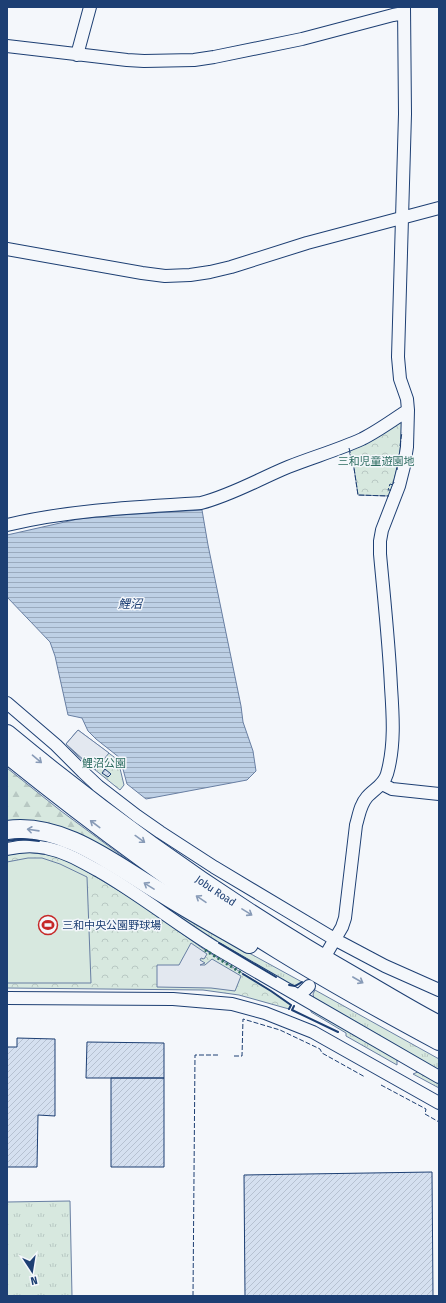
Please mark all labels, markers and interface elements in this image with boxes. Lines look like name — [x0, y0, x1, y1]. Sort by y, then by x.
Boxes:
park label: 三和児童遊園地 — [338, 455, 415, 468]
water label: 鯉沼 — [118, 597, 144, 611]
one-way arrow — [32, 755, 42, 764]
park label: 鯉沼公園 — [82, 757, 126, 770]
one-way arrow — [90, 820, 101, 828]
one-way arrow — [27, 826, 40, 834]
one-way arrow — [134, 834, 145, 843]
street label: Jobu Road — [193, 872, 238, 909]
one-way arrow — [143, 881, 155, 889]
one-way arrow — [196, 895, 207, 903]
one-way arrow — [241, 908, 252, 916]
sports icon: 三和中央公園野球場 — [37, 914, 59, 936]
place label: 三和中央公園野球場 — [62, 919, 161, 932]
one-way arrow — [352, 976, 364, 984]
north arrow — [12, 1251, 52, 1291]
text: N — [29, 1273, 39, 1287]

